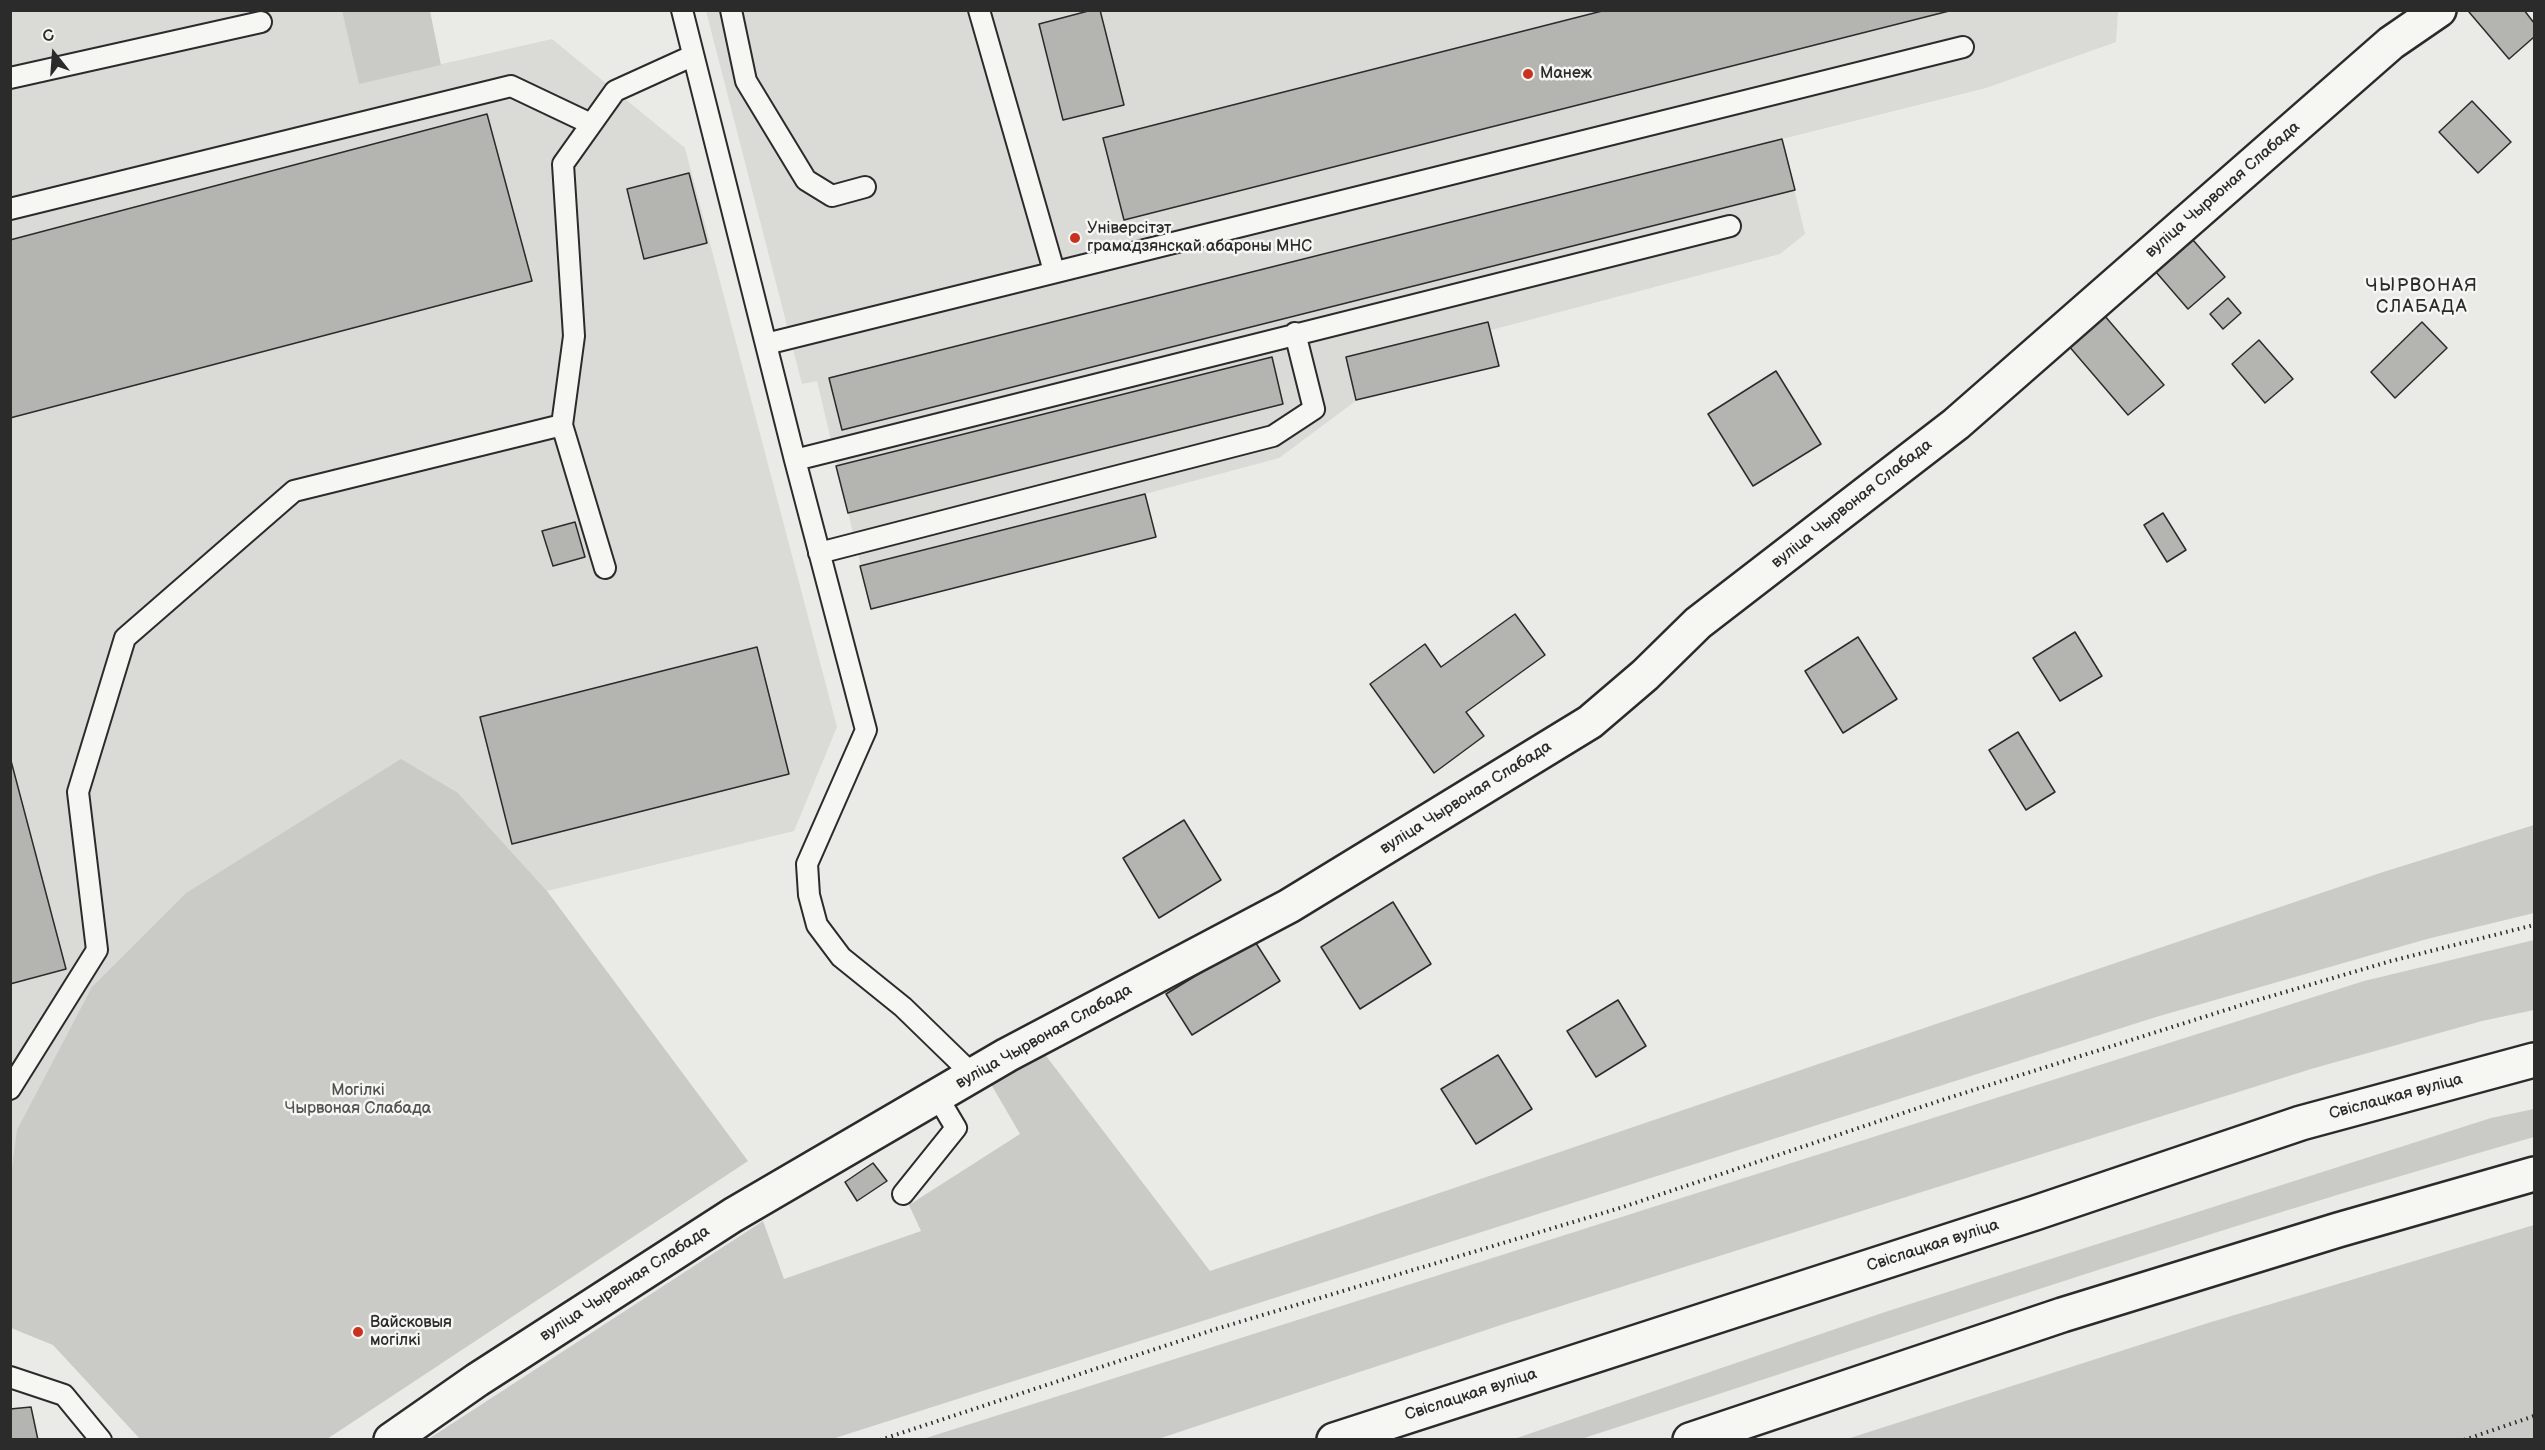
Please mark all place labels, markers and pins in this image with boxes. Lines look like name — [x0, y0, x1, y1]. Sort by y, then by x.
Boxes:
place label: Манеж — [1540, 64, 1592, 84]
marker: Манеж — [1521, 67, 1535, 81]
place label: Універсітэт грамадзянскай абароны МНС — [1087, 219, 1312, 257]
marker: Універсітэт грамадзянскай абароны МНС — [1068, 231, 1082, 245]
place label: Вайсковыя могілкі — [370, 1313, 452, 1351]
marker: Вайсковыя могілкі — [351, 1325, 365, 1339]

